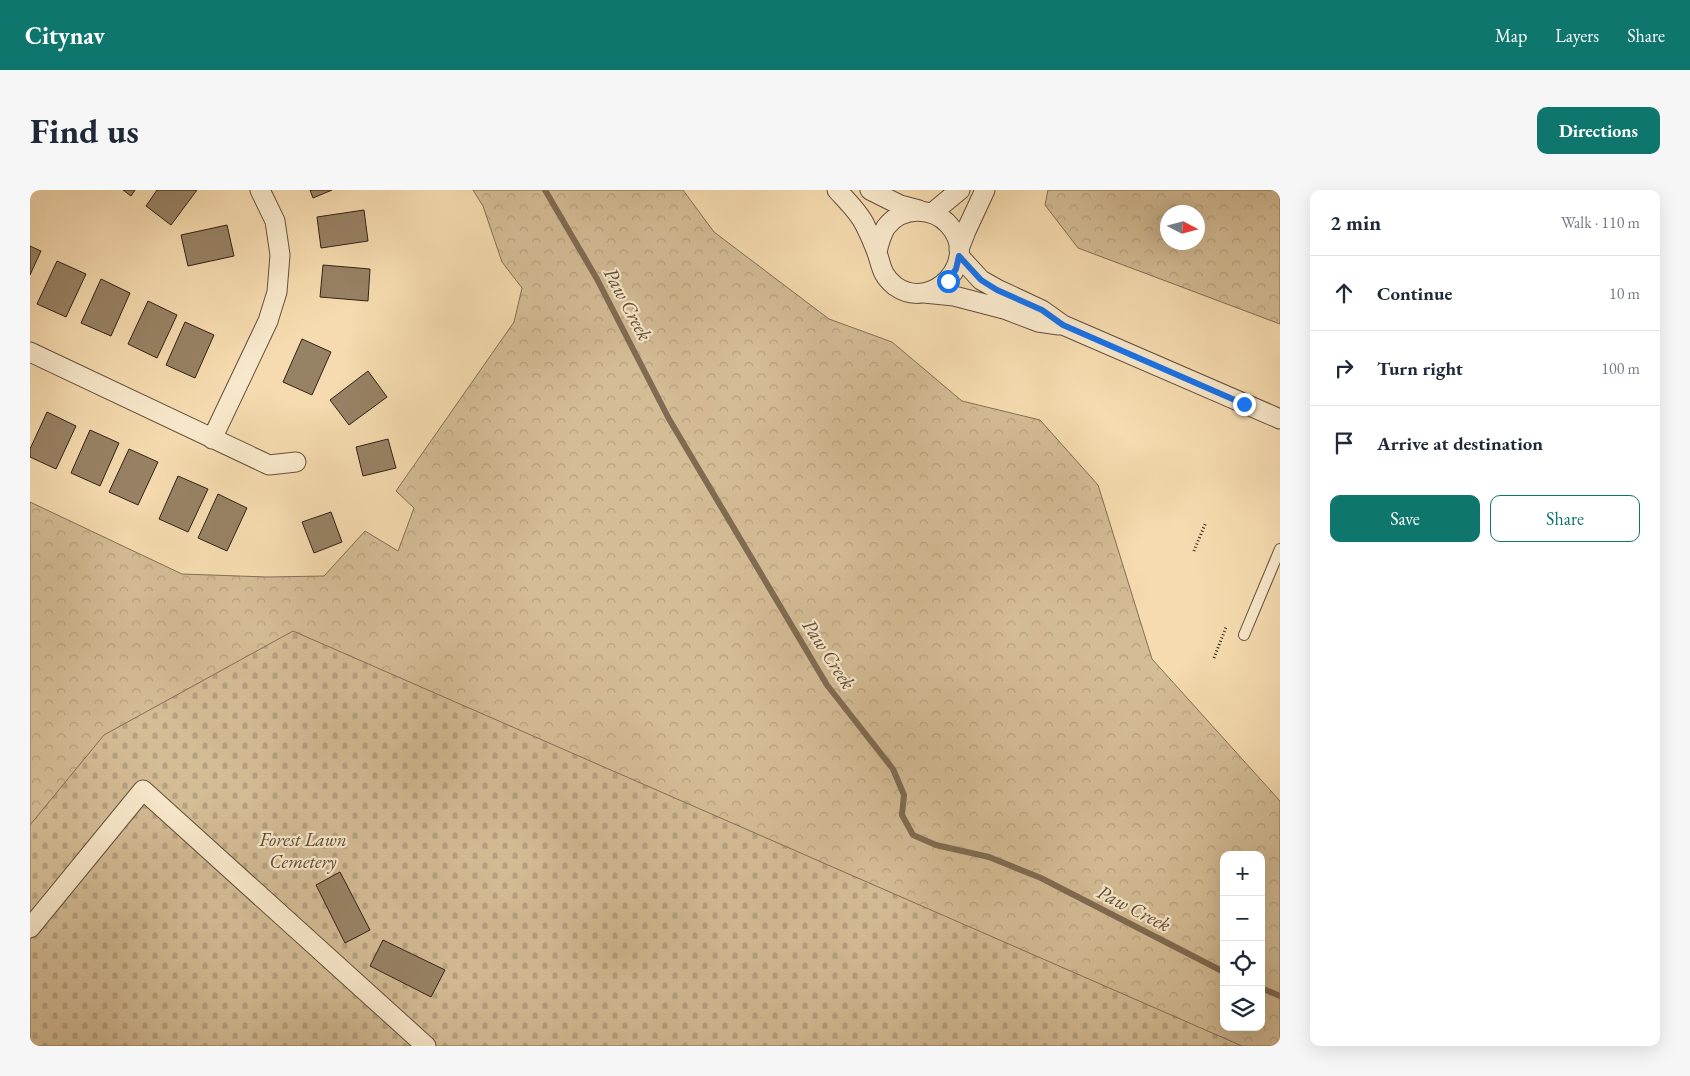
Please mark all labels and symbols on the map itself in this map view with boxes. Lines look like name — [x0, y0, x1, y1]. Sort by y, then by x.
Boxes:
north arrow — [1160, 205, 1205, 250]
water label: Paw Creek — [598, 263, 658, 345]
route start — [937, 270, 960, 293]
route end — [1233, 393, 1256, 416]
water label: Paw Creek — [797, 614, 861, 694]
park label: Forest Lawn Cemetery — [258, 827, 347, 874]
water label: Paw Creek — [1093, 878, 1175, 938]

